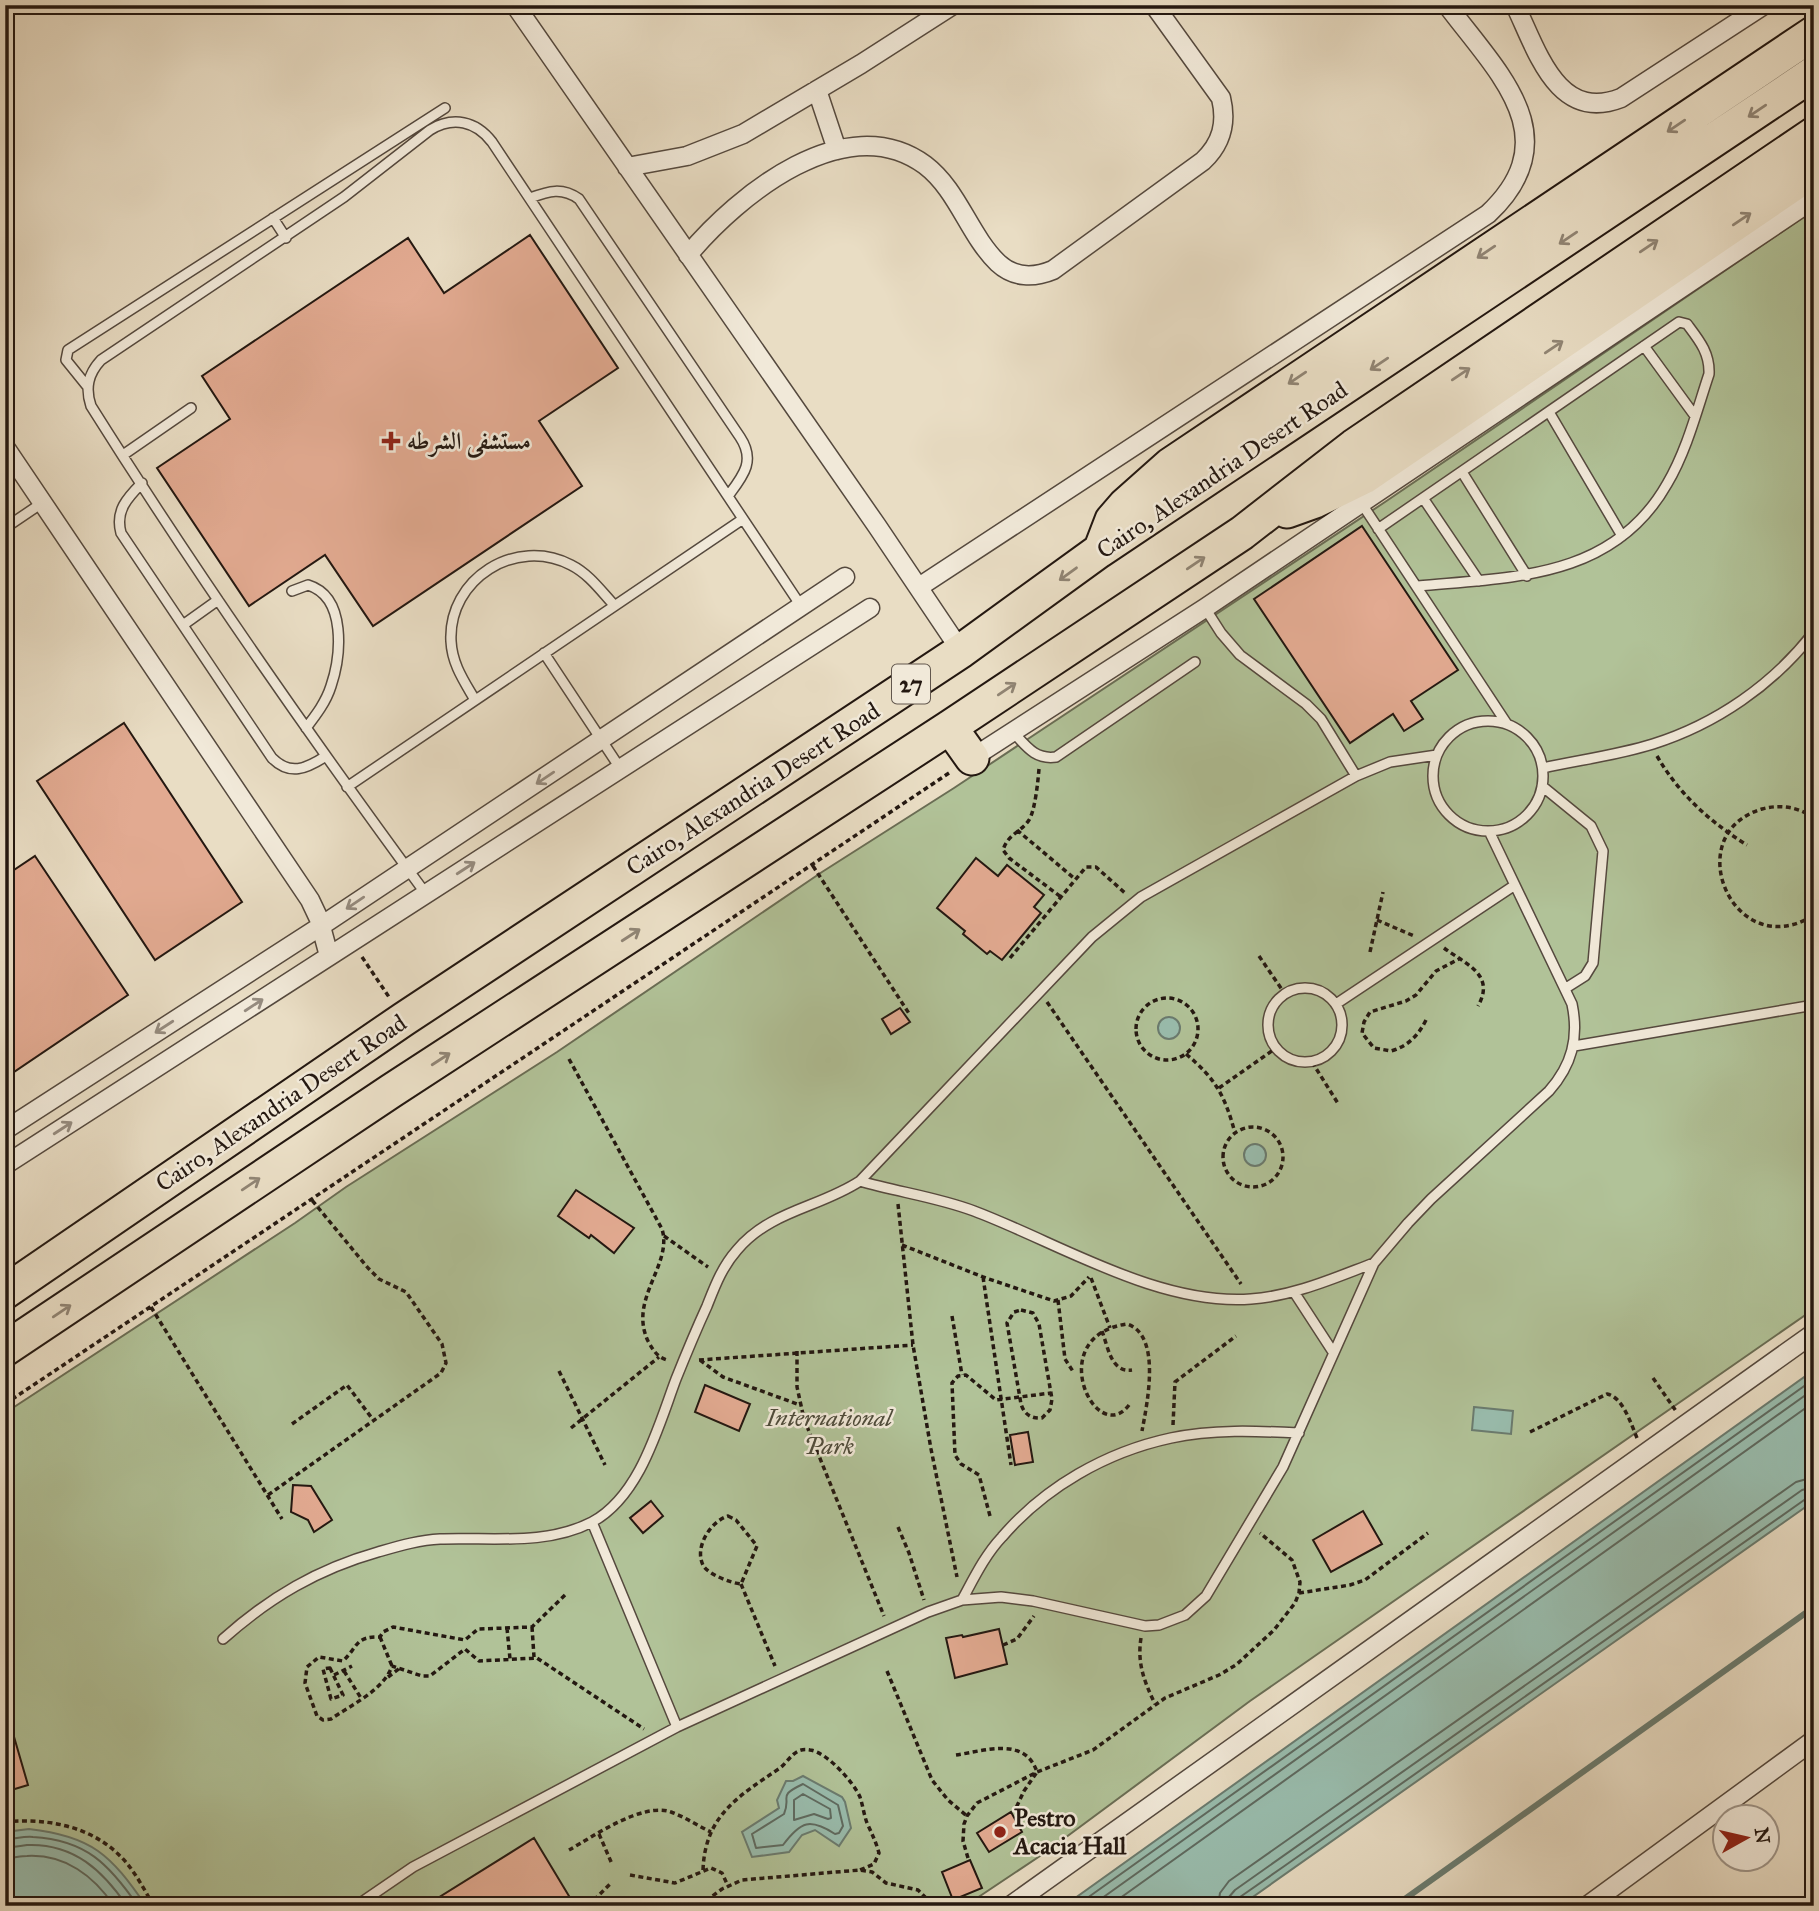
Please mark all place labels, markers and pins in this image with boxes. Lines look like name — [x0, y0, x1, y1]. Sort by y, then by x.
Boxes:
place label: مستشفى الشرطه — [407, 426, 531, 458]
marker: مستشفى الشرطه — [381, 431, 401, 451]
place label: Pestro Acacia Hall — [1012, 1803, 1127, 1861]
marker: Pestro Acacia Hall — [992, 1824, 1008, 1840]

